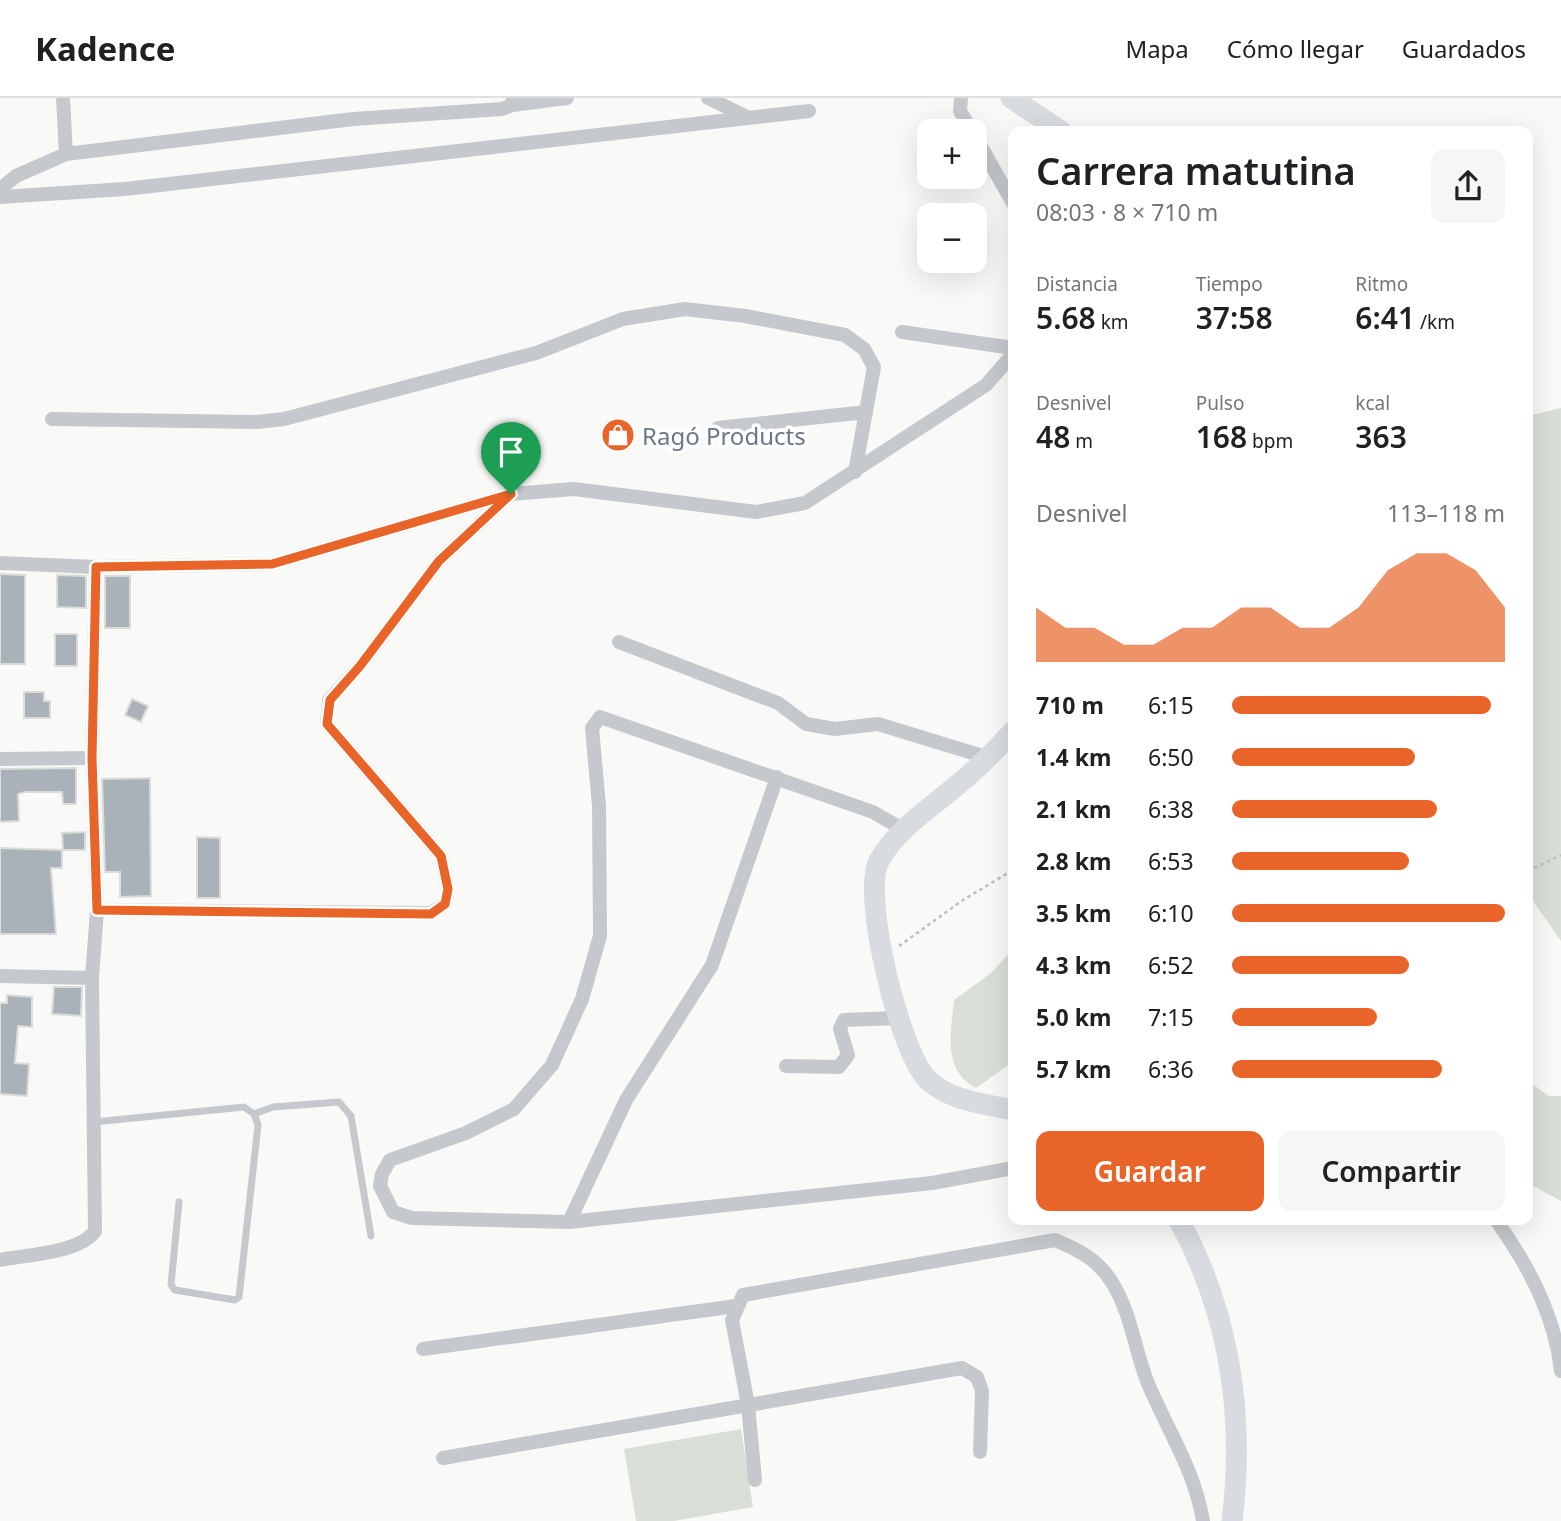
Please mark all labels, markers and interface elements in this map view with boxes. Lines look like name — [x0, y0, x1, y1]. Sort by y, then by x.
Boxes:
text: Kadence — [35, 26, 175, 71]
text: Mapa — [1125, 32, 1189, 65]
text: Cómo llegar — [1227, 32, 1364, 65]
text: Guardados — [1402, 32, 1526, 65]
map controls — [917, 119, 987, 273]
button: + — [917, 119, 987, 189]
text: Carrera matutina — [1036, 144, 1356, 196]
button: share — [1431, 149, 1505, 223]
text: 08:03 · 8 × 710 m — [1036, 196, 1218, 228]
button: − — [917, 203, 987, 273]
text: Distancia — [1036, 271, 1118, 297]
text: Tiempo — [1196, 271, 1263, 297]
text: Ritmo — [1355, 271, 1408, 297]
text: 5.68 — [1036, 297, 1096, 338]
text: 37:58 — [1196, 297, 1273, 338]
text: 6:41 — [1355, 297, 1415, 338]
text: km — [1096, 309, 1129, 335]
text: /km — [1415, 309, 1455, 335]
text: Desnivel — [1036, 390, 1112, 416]
text: Pulso — [1196, 390, 1244, 416]
text: kcal — [1355, 390, 1390, 416]
shop icon: Ragó Products — [599, 416, 637, 454]
text: 48 — [1036, 416, 1070, 457]
text: 168 — [1196, 416, 1247, 457]
text: 363 — [1355, 416, 1407, 457]
place label: Ragó Products — [642, 419, 806, 452]
pin — [481, 422, 541, 494]
text: m — [1070, 428, 1093, 454]
text: bpm — [1247, 428, 1293, 454]
icon: arrive — [492, 433, 530, 471]
text: Desnivel — [1036, 497, 1128, 529]
text: 113–118 m — [1387, 497, 1505, 529]
text: 710 m — [1036, 689, 1104, 721]
text: 6:15 — [1148, 689, 1194, 721]
text: 1.4 km — [1036, 741, 1111, 773]
text: 6:50 — [1148, 741, 1194, 773]
text: 2.1 km — [1036, 793, 1111, 825]
text: 6:38 — [1148, 793, 1194, 825]
text: 2.8 km — [1036, 845, 1111, 877]
text: 6:53 — [1148, 845, 1194, 877]
text: 3.5 km — [1036, 897, 1111, 929]
text: 6:10 — [1148, 897, 1194, 929]
text: 4.3 km — [1036, 949, 1111, 981]
text: 6:52 — [1148, 949, 1194, 981]
text: 5.0 km — [1036, 1001, 1111, 1033]
text: 7:15 — [1148, 1001, 1194, 1033]
text: 5.7 km — [1036, 1053, 1111, 1085]
text: 6:36 — [1148, 1053, 1194, 1085]
button: Guardar — [1036, 1131, 1264, 1211]
button: Compartir — [1278, 1131, 1505, 1211]

